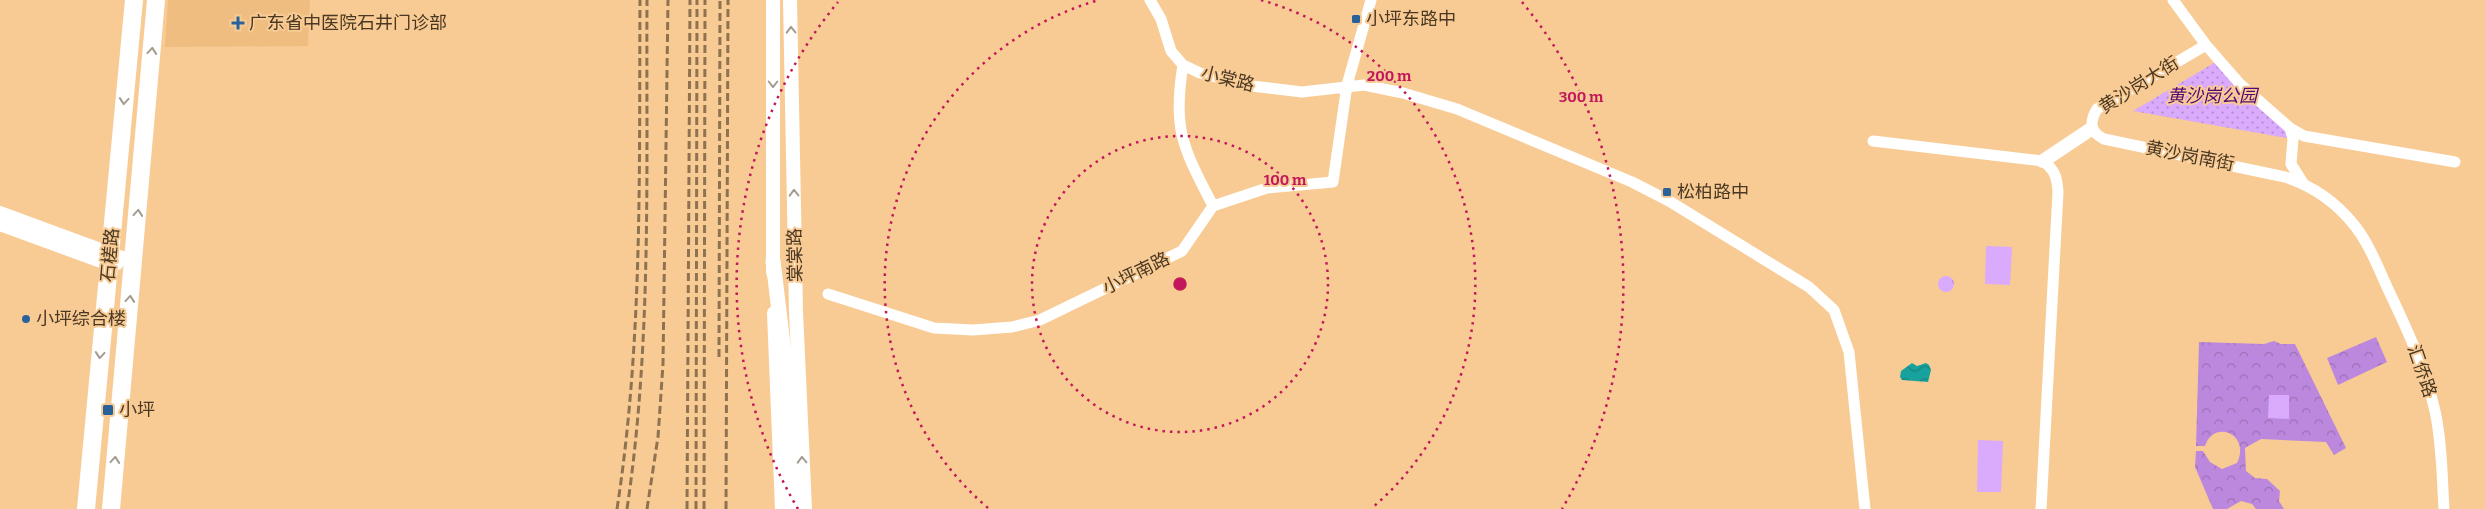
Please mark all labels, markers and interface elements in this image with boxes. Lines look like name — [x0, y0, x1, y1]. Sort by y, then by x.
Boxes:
place label: 小坪东路中 — [1366, 8, 1456, 30]
place label: 广东省中医院石井门诊部 — [249, 12, 447, 34]
marker: 小坪东路中 — [1350, 13, 1362, 25]
marker: 广东省中医院石井门诊部 — [231, 16, 245, 30]
one-way arrow — [786, 26, 796, 34]
one-way arrow — [146, 47, 157, 55]
street label: 黄沙岗大街 — [2095, 52, 2183, 118]
street label: 小棠路 — [1199, 62, 1257, 96]
text: 200 m — [1367, 67, 1412, 85]
one-way arrow — [768, 80, 778, 88]
park label: 黄沙岗公园 — [2167, 85, 2260, 107]
text: 300 m — [1559, 88, 1604, 106]
one-way arrow — [119, 97, 130, 105]
street label: 黄沙岗南街 — [2144, 137, 2236, 175]
text: 100 m — [1264, 171, 1307, 189]
place label: 松柏路中 — [1677, 181, 1749, 203]
marker: 松柏路中 — [1661, 186, 1673, 198]
one-way arrow — [789, 189, 799, 196]
one-way arrow — [132, 209, 143, 217]
street label: 石槎路 — [97, 227, 123, 283]
street label: 棠棠路 — [784, 228, 806, 282]
street label: 小坪南路 — [1099, 247, 1173, 299]
centre of rings — [1171, 275, 1189, 293]
one-way arrow — [124, 294, 135, 302]
place label: 小坪综合楼 — [36, 308, 126, 330]
marker: 小坪综合楼 — [20, 313, 32, 325]
street label: 汇侨路 — [2403, 342, 2441, 400]
one-way arrow — [95, 351, 106, 359]
place label: 小坪 — [119, 399, 155, 421]
marker: 小坪 — [101, 403, 115, 417]
one-way arrow — [109, 456, 120, 464]
one-way arrow — [797, 456, 808, 464]

